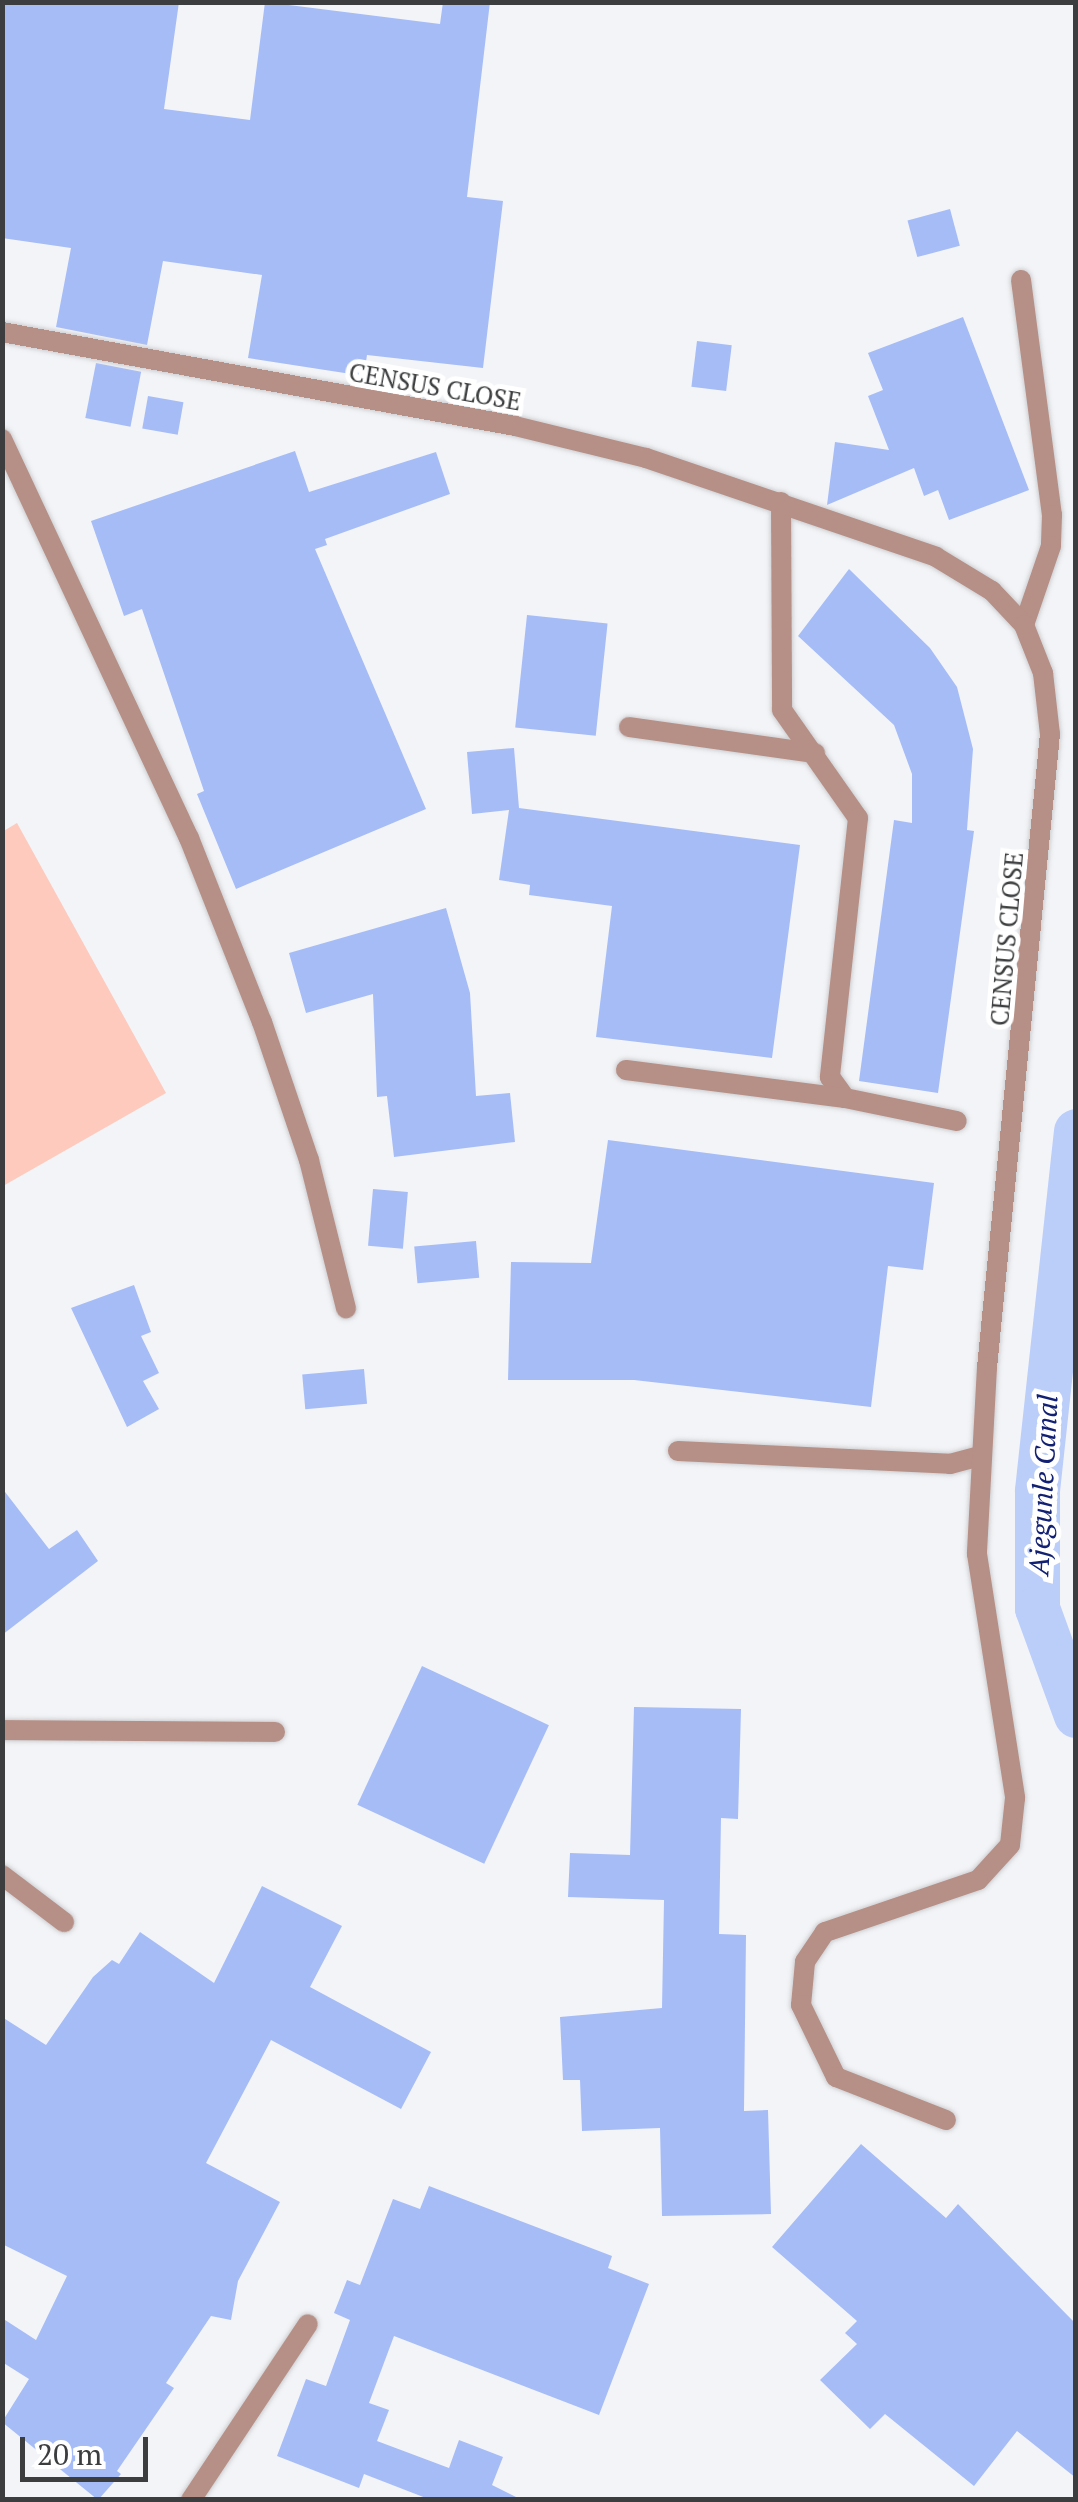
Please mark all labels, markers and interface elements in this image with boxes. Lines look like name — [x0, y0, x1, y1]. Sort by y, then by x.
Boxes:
street label: CENSUS CLOSE — [347, 357, 523, 417]
street label: CENSUS CLOSE — [984, 851, 1030, 1027]
water label: Ajegunle Canal — [1021, 1394, 1065, 1576]
scale bar — [25, 2417, 152, 2479]
text: 20 m — [37, 2434, 102, 2474]

